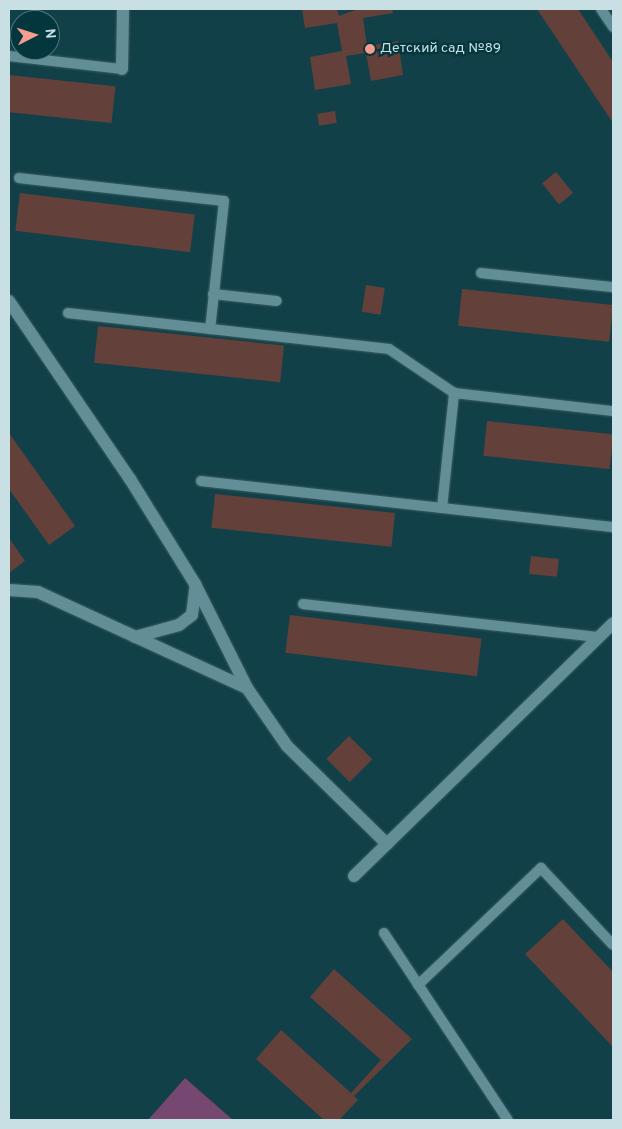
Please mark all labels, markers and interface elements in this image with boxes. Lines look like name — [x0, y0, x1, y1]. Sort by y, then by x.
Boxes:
north arrow — [10, 10, 60, 60]
text: N — [41, 28, 58, 39]
place label: Детский сад №89 — [380, 41, 501, 57]
marker: Детский сад №89 — [364, 43, 376, 55]

